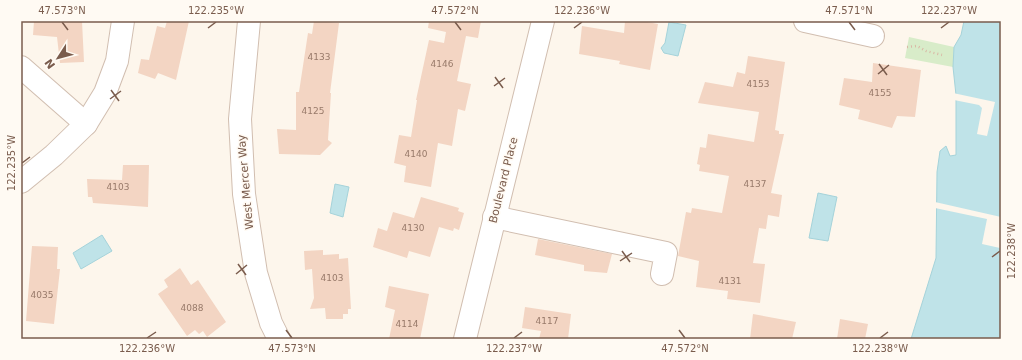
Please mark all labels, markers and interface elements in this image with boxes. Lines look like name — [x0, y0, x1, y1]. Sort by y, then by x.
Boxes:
text: 47.573°N — [38, 5, 86, 16]
text: 122.235°W — [188, 5, 244, 16]
text: 47.572°N — [431, 5, 479, 16]
text: 122.236°W — [554, 5, 610, 16]
text: 47.571°N — [825, 5, 873, 16]
text: 122.237°W — [921, 5, 977, 16]
north arrow — [38, 38, 78, 78]
house number: 4133 — [308, 52, 330, 62]
text: N — [42, 56, 58, 71]
house number: 4146 — [431, 59, 454, 69]
house number: 4153 — [747, 79, 769, 89]
house number: 4155 — [869, 88, 891, 98]
house number: 4125 — [302, 106, 324, 116]
street label: West Mercer Way — [235, 133, 256, 230]
text: 122.235°W — [6, 135, 17, 191]
street label: Boulevard Place — [486, 135, 521, 225]
house number: 4140 — [405, 149, 428, 159]
house number: 4137 — [744, 179, 766, 189]
house number: 4103 — [107, 182, 129, 192]
house number: 4130 — [402, 223, 425, 233]
text: 122.238°W — [1006, 223, 1017, 279]
house number: 4103 — [321, 273, 343, 283]
house number: 4131 — [719, 276, 741, 286]
house number: 4035 — [31, 290, 53, 300]
house number: 4088 — [181, 303, 204, 313]
house number: 4117 — [536, 316, 558, 326]
house number: 4114 — [396, 319, 419, 329]
text: 122.236°W — [119, 343, 175, 354]
text: 47.573°N — [268, 343, 316, 354]
text: 122.237°W — [486, 343, 542, 354]
text: 47.572°N — [661, 343, 709, 354]
text: 122.238°W — [852, 343, 908, 354]

